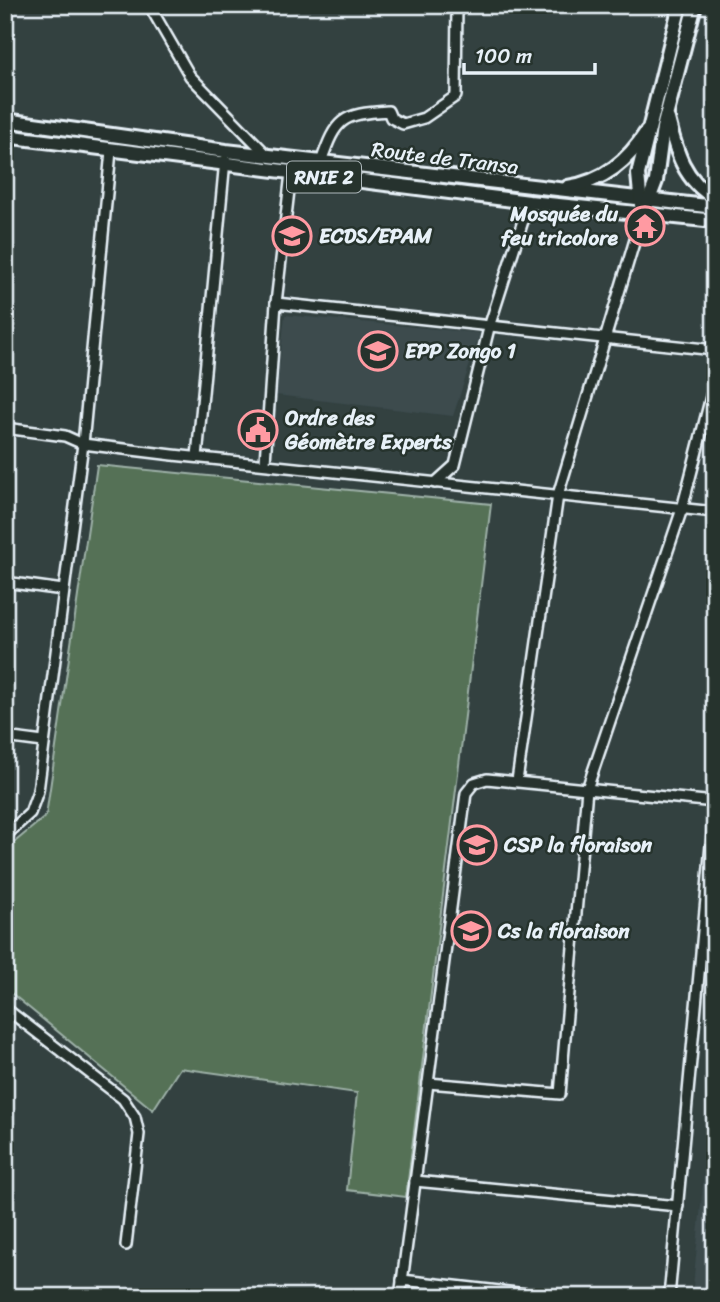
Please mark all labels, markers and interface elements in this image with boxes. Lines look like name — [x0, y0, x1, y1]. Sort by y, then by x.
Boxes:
scale bar — [464, 32, 596, 76]
text: 100 m — [475, 37, 532, 75]
street label: Route de Transa — [369, 130, 521, 186]
road number: RNIE 2 — [287, 162, 361, 192]
place label: Mosquée du feu tricolore — [501, 195, 619, 257]
temple icon: Mosquée du feu tricolore — [624, 205, 666, 247]
school or university icon: ECDS/EPAM — [271, 215, 313, 257]
place label: ECDS/EPAM — [319, 217, 433, 255]
school or university icon: EPP Zongo 1 — [357, 330, 399, 372]
place label: EPP Zongo 1 — [405, 332, 516, 370]
place label: Ordre des Géomètre Experts — [284, 399, 452, 461]
public building icon: Ordre des Géomètre Experts — [237, 409, 279, 451]
school or university icon: CSP la floraison — [456, 824, 498, 866]
place label: CSP la floraison — [503, 826, 653, 864]
school or university icon: Cs la floraison — [450, 910, 492, 952]
place label: Cs la floraison — [497, 912, 630, 950]

